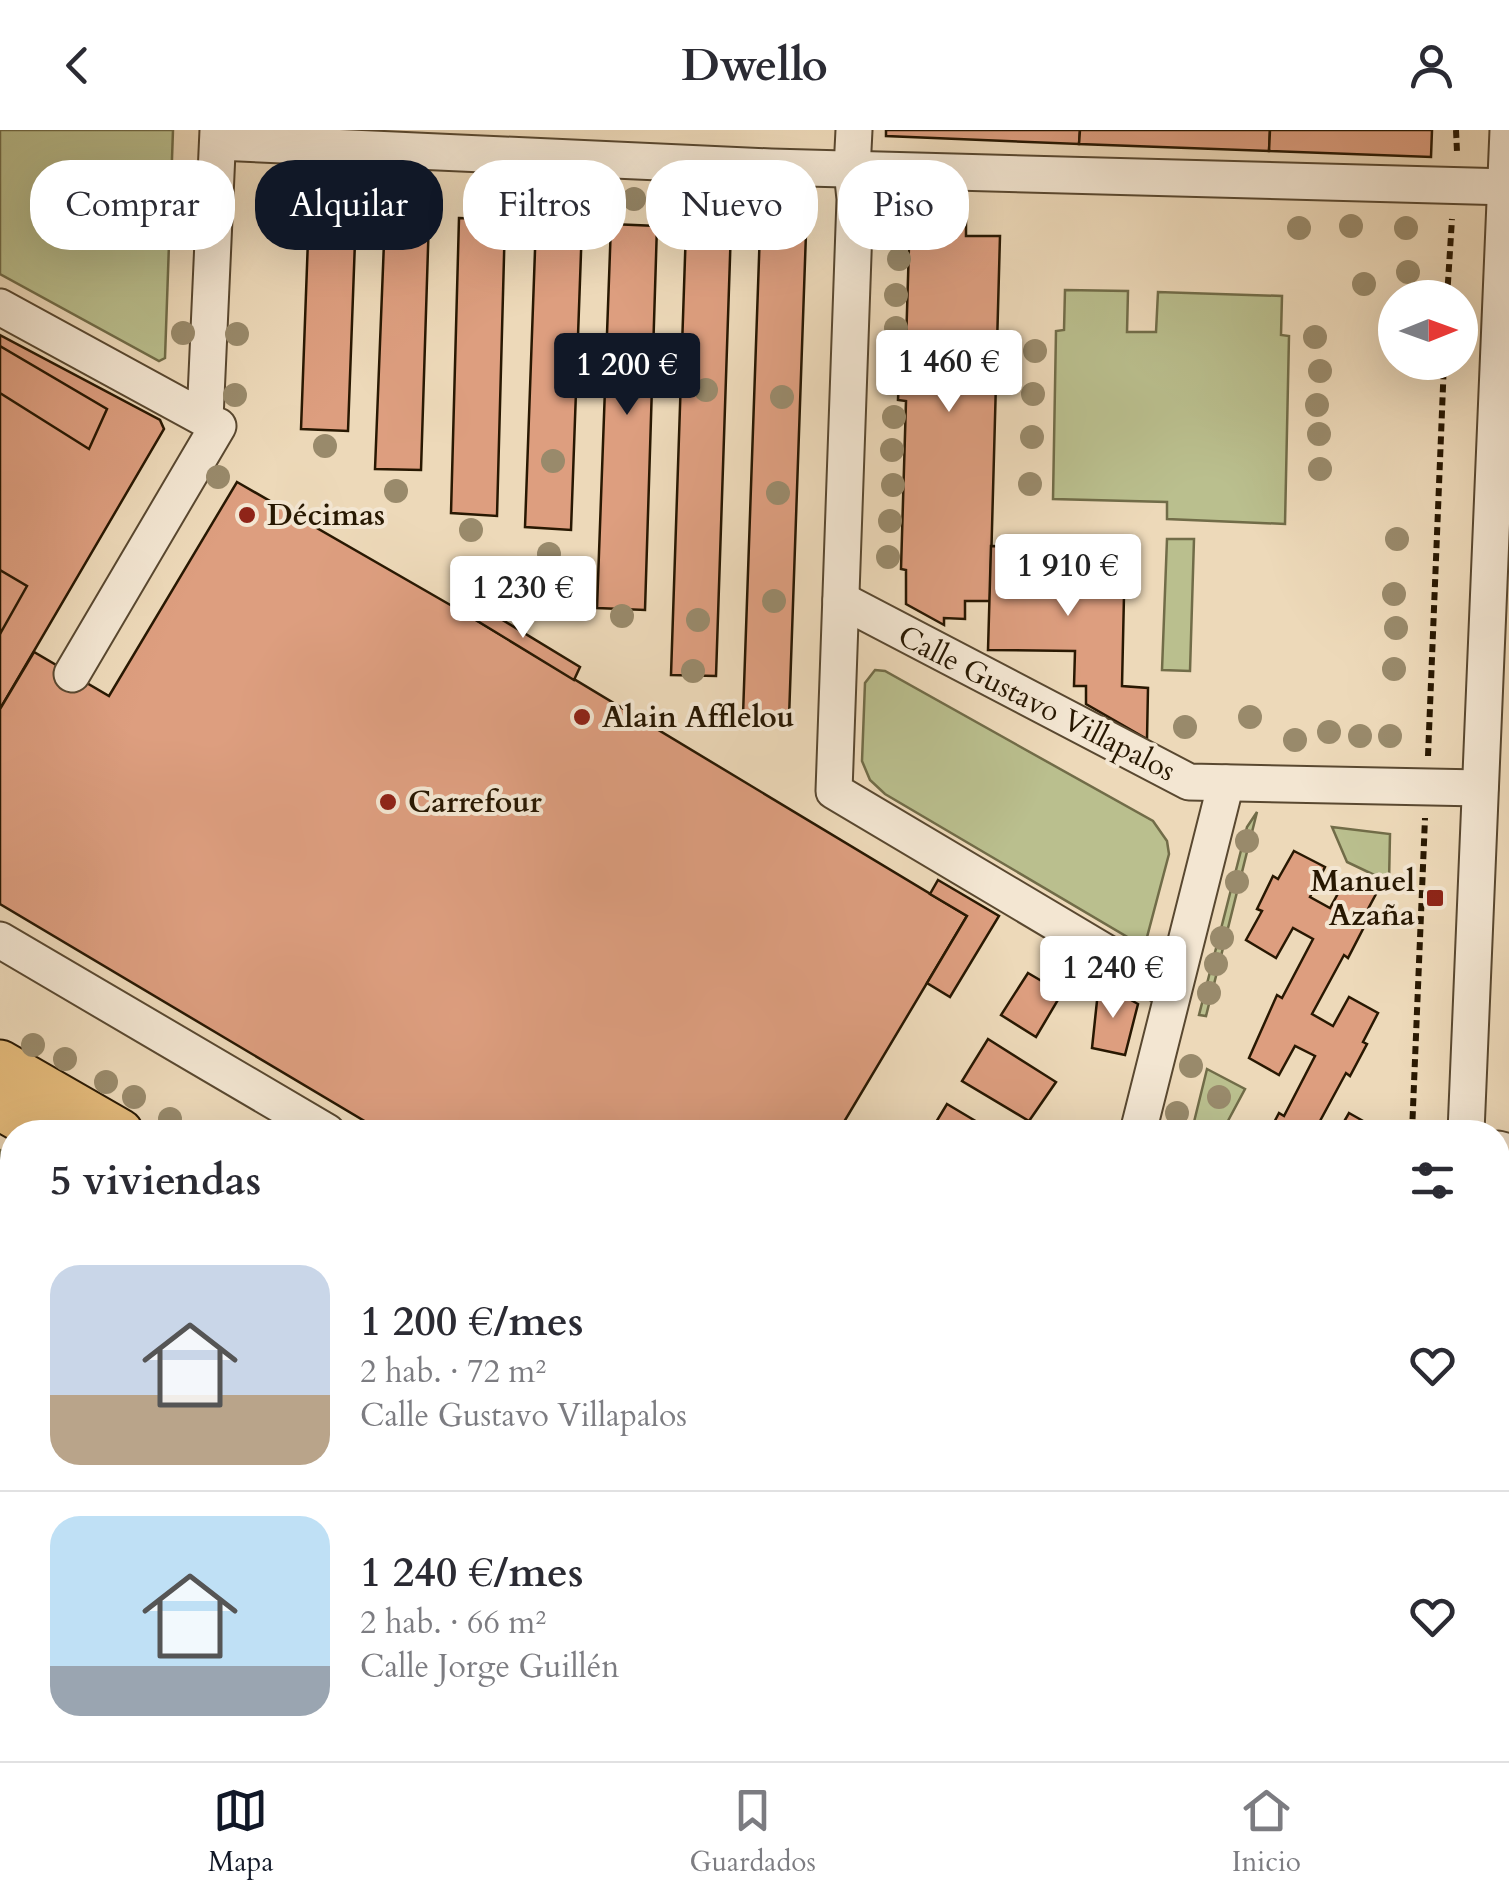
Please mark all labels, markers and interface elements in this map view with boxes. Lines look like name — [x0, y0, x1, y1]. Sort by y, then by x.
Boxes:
text: Dwello — [681, 35, 828, 96]
icon: back — [50, 38, 105, 93]
icon: person — [1404, 38, 1459, 93]
chip: Comprar — [30, 160, 235, 250]
chip: Alquilar — [255, 160, 443, 250]
chip: Filtros — [463, 160, 626, 250]
chip: Nuevo — [646, 160, 818, 250]
chip: Piso — [838, 160, 969, 250]
north arrow — [1378, 280, 1478, 380]
map controls — [1378, 280, 1478, 380]
pin: 1 460 € — [857, 330, 1041, 415]
pin: 1 200 € — [535, 333, 719, 418]
text: 1 460 € — [898, 340, 1000, 384]
text: 1 200 € — [576, 343, 678, 387]
place label: Décimas — [267, 495, 385, 536]
marker: Décimas — [236, 504, 258, 526]
pin: 1 910 € — [976, 534, 1160, 619]
text: 1 910 € — [1017, 544, 1119, 588]
pin: 1 230 € — [431, 556, 615, 641]
text: 1 230 € — [472, 566, 574, 610]
street label: Calle Gustavo Villapalos — [891, 616, 1183, 791]
place label: Alain Afflelou — [602, 697, 794, 738]
marker: Alain Afflelou — [571, 706, 593, 728]
place label: Carrefour — [408, 782, 543, 823]
marker: Carrefour — [377, 791, 399, 813]
place label: Manuel Azaña — [1311, 861, 1415, 936]
marker: Manuel Azaña — [1424, 887, 1446, 909]
pin: 1 240 € — [1021, 936, 1205, 1021]
text: 1 240 € — [1062, 946, 1164, 990]
text: 5 viviendas — [50, 1152, 261, 1209]
icon: filters — [1405, 1153, 1460, 1208]
text: 1 200 €/mes — [360, 1293, 583, 1350]
icon: home — [130, 1305, 250, 1425]
icon: heart — [1405, 1338, 1460, 1393]
text: 2 hab. · 72 m² — [360, 1350, 546, 1394]
text: Calle Gustavo Villapalos — [360, 1394, 687, 1438]
text: 1 240 €/mes — [360, 1544, 583, 1601]
icon: home — [130, 1556, 250, 1676]
icon: heart — [1405, 1589, 1460, 1644]
text: 2 hab. · 66 m² — [360, 1601, 546, 1645]
text: Calle Jorge Guillén — [360, 1645, 619, 1689]
tab: Mapa — [208, 1783, 274, 1881]
tab: Guardados — [690, 1783, 816, 1881]
tab: Inicio — [1232, 1783, 1301, 1881]

